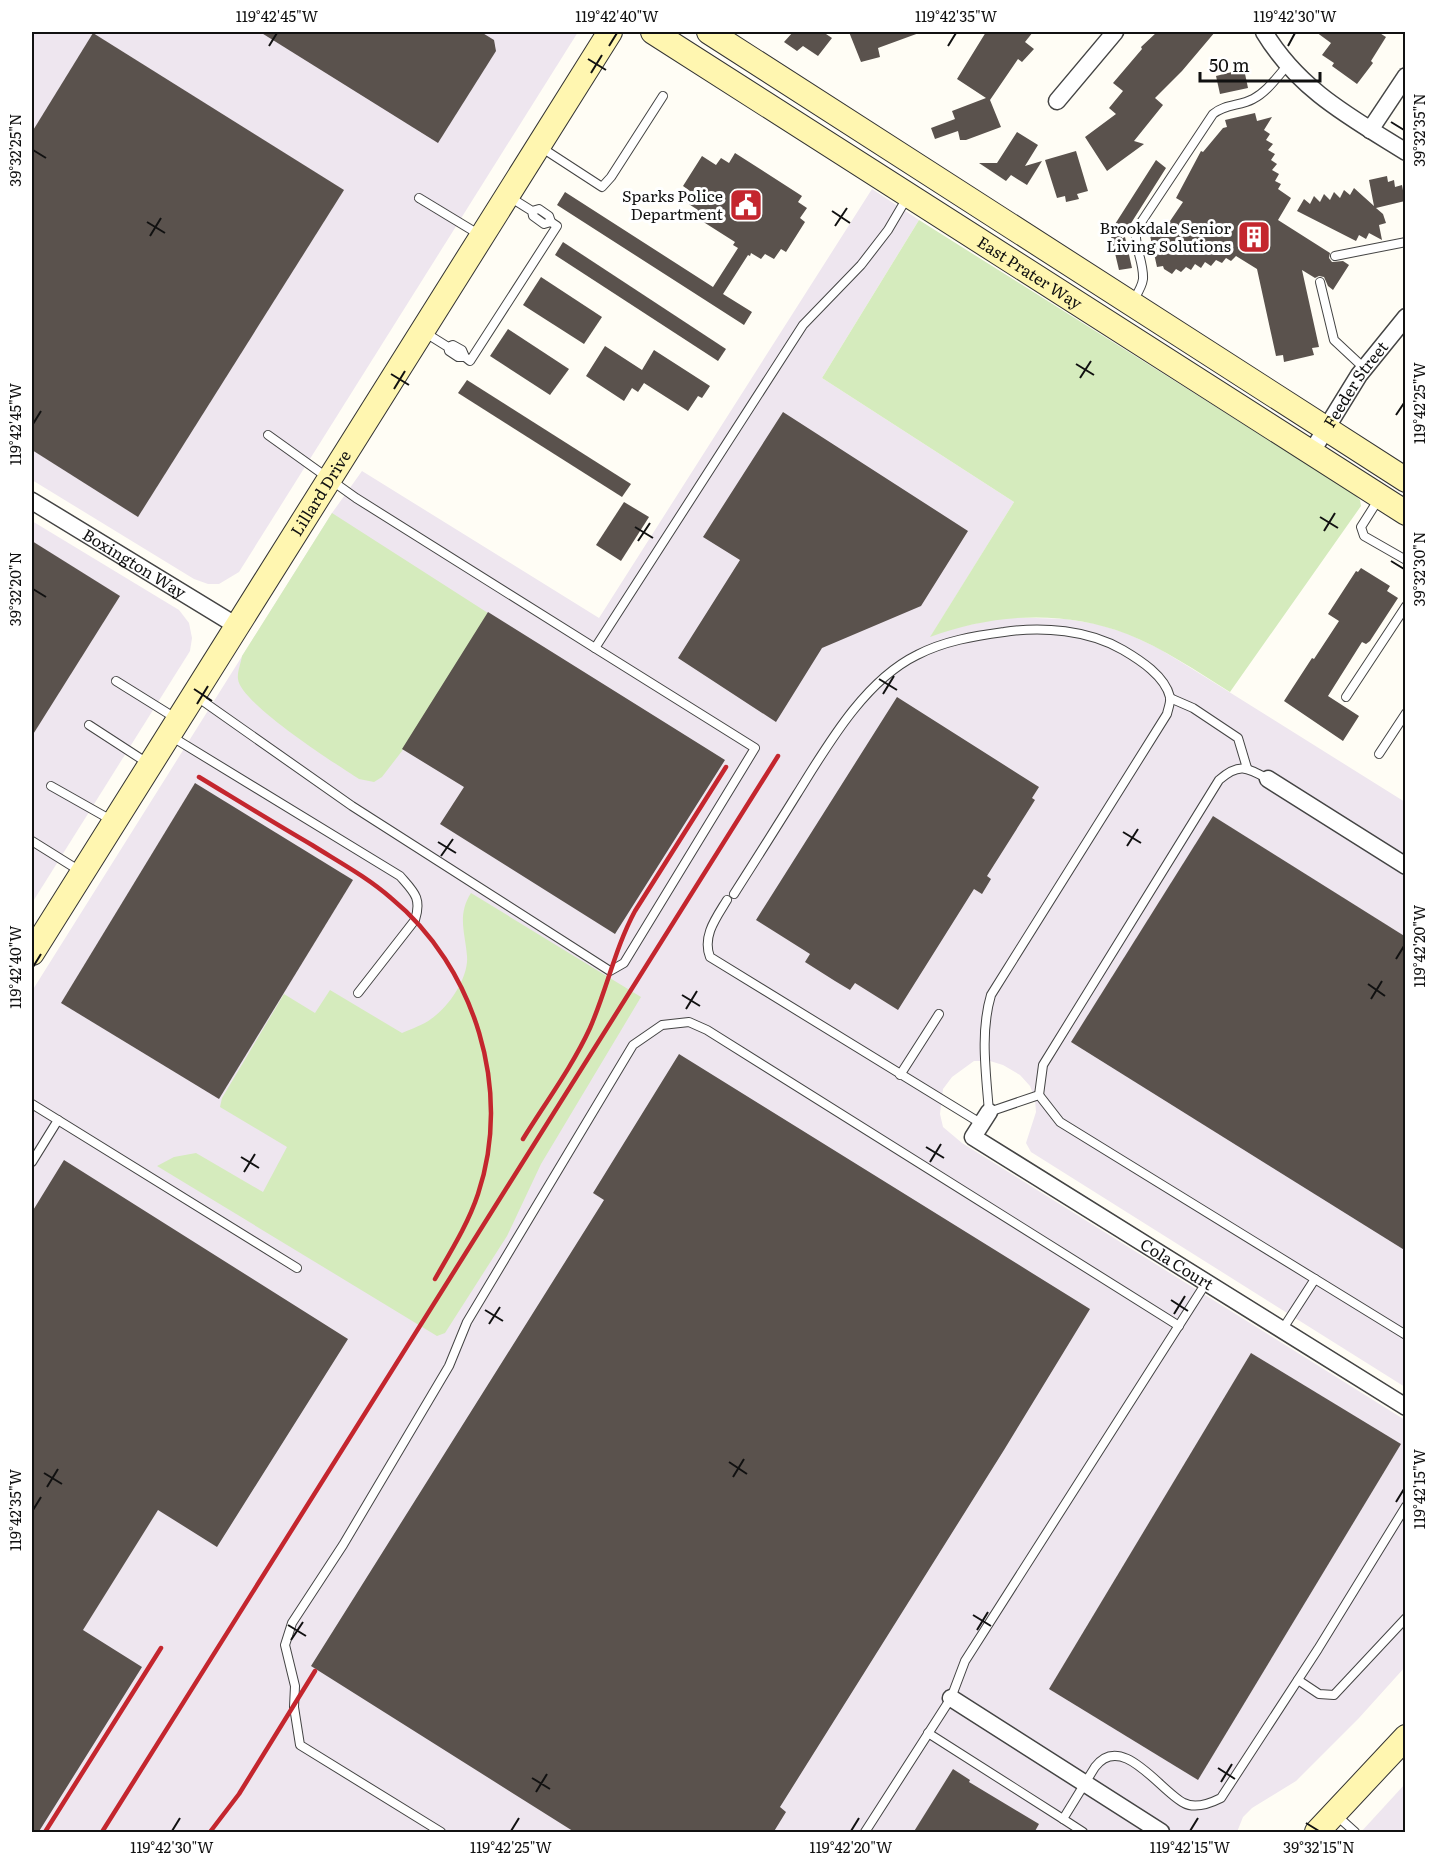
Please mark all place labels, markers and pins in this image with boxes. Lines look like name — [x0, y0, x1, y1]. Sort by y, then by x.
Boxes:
place label: Sparks Police Department — [622, 183, 724, 225]
public building icon: Sparks Police Department — [728, 187, 764, 223]
place label: Brookdale Senior Living Solutions — [1099, 215, 1231, 257]
building icon: Brookdale Senior Living Solutions — [1236, 219, 1272, 255]

